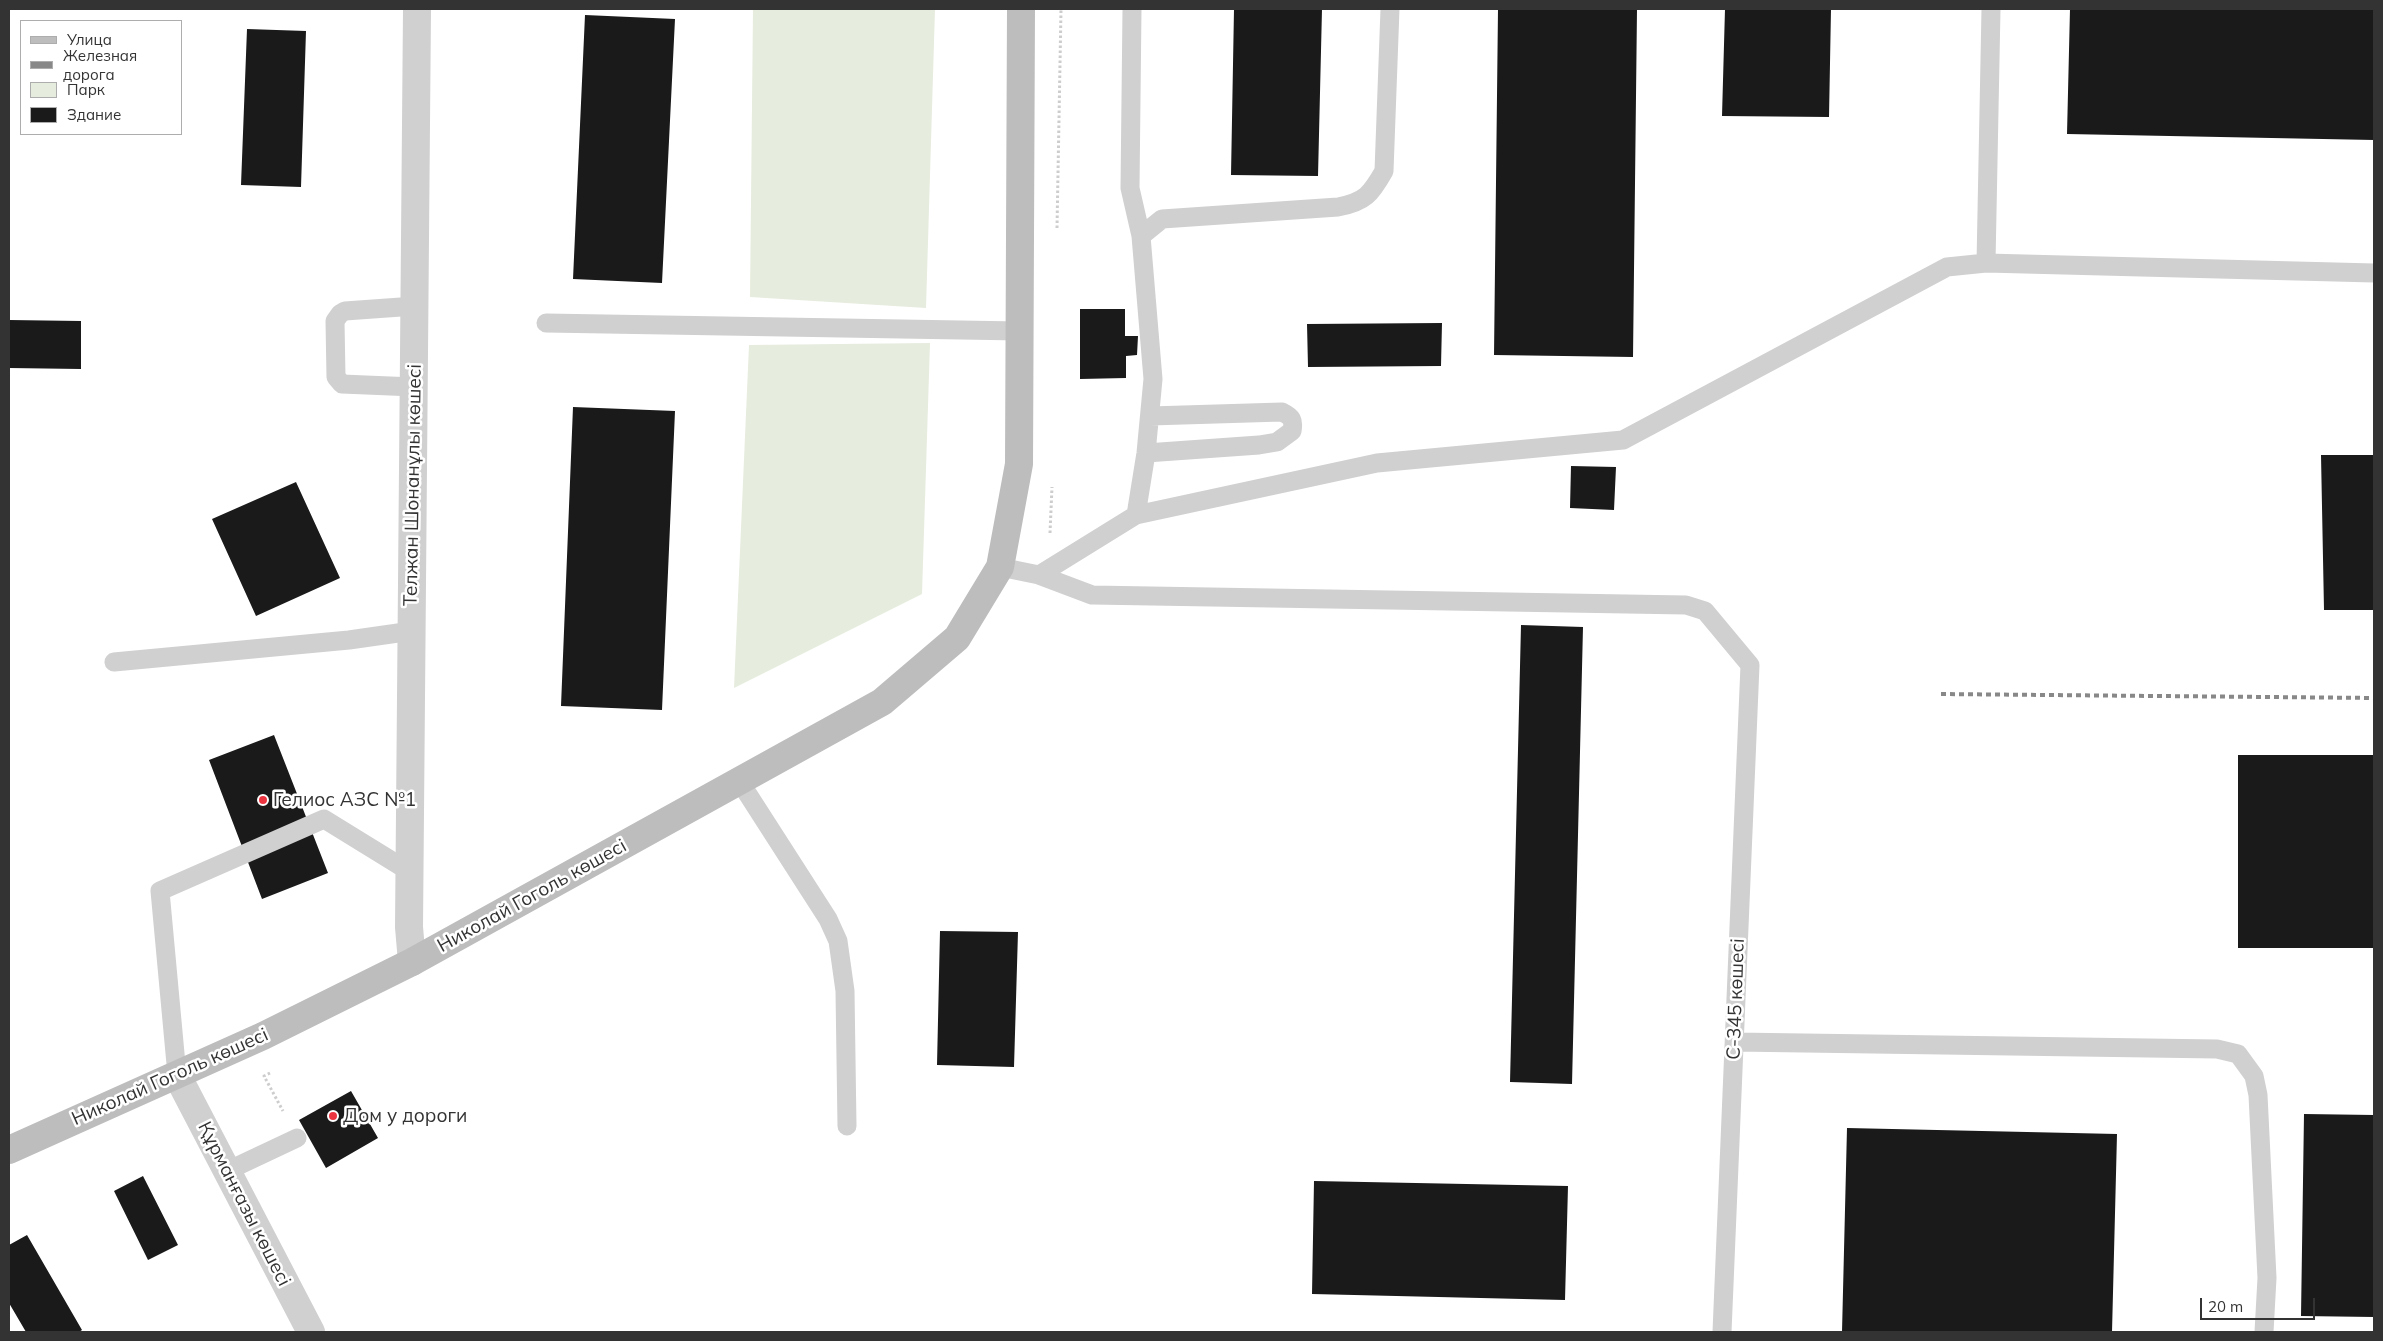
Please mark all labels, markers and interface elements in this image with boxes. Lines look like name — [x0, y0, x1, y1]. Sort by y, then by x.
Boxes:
legend — [20, 20, 182, 135]
text: Улица — [67, 30, 112, 49]
text: Железная дорога — [63, 46, 137, 84]
text: Парк — [67, 80, 105, 99]
text: Здание — [67, 105, 121, 124]
street label: Телжан Шонанұлы көшесі — [399, 364, 427, 606]
place label: Гелиос АЗС №1 — [273, 789, 416, 811]
marker: Гелиос АЗС №1 — [257, 794, 269, 806]
street label: Николай Гоголь көшесі — [433, 834, 631, 958]
street label: С-345 көшесі — [1722, 938, 1750, 1060]
street label: Николай Гоголь көшесі — [68, 1023, 272, 1131]
place label: Дом у дороги — [343, 1105, 467, 1127]
marker: Дом у дороги — [327, 1110, 339, 1122]
street label: Құрманғазы көшесі — [193, 1118, 295, 1290]
scale bar — [2203, 1288, 2318, 1320]
text: 20 m — [2208, 1297, 2243, 1316]

